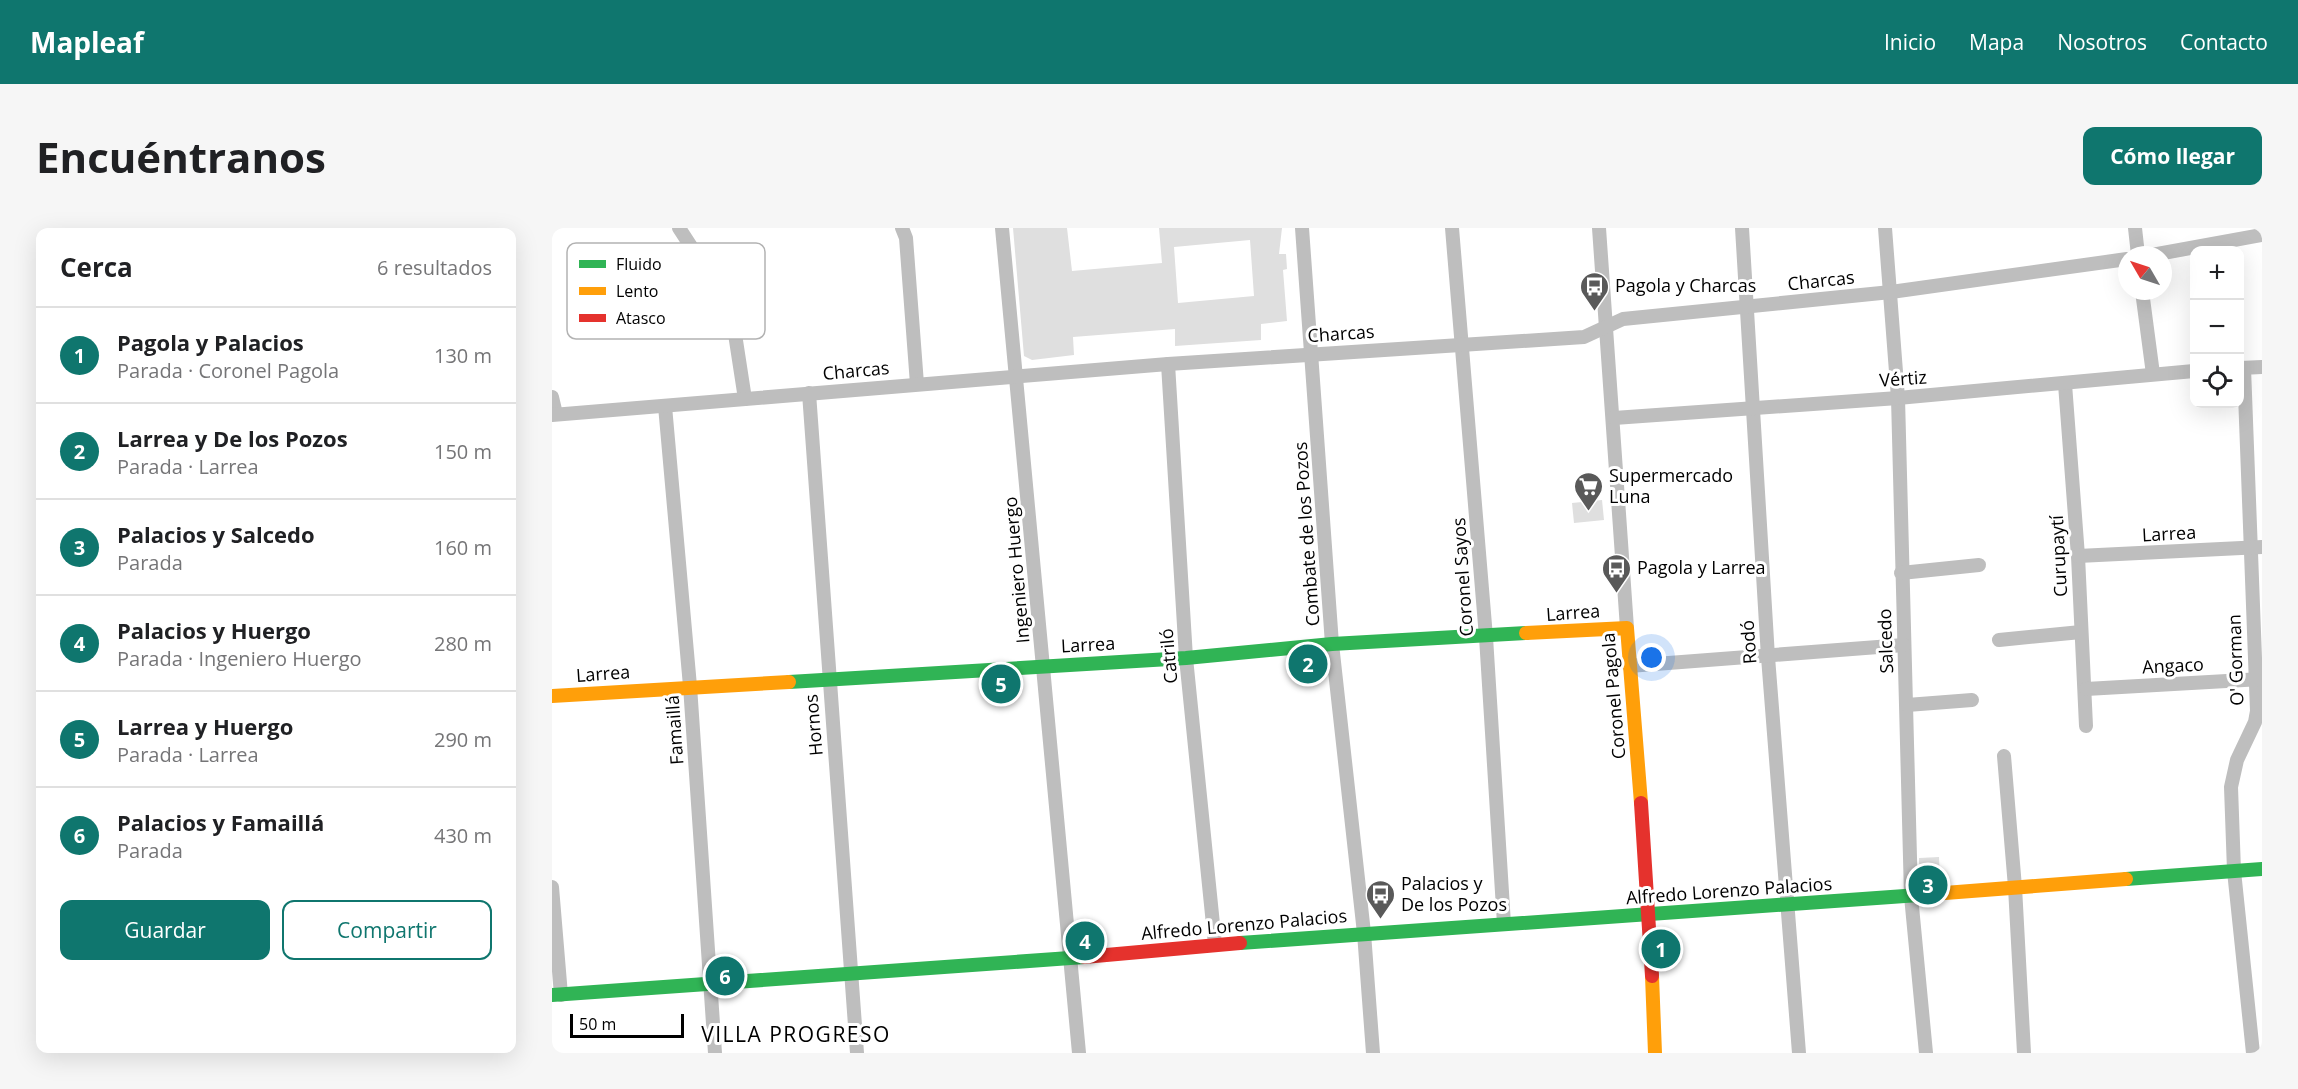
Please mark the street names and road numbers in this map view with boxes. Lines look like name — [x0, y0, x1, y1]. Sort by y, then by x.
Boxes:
street label: Charcas — [1786, 265, 1855, 295]
street label: Charcas — [1307, 319, 1375, 347]
street label: Charcas — [822, 355, 890, 385]
street label: Vértiz — [1878, 364, 1928, 392]
street label: Combate de los Pozos — [1288, 441, 1324, 627]
street label: Ingeniero Huergo — [998, 496, 1034, 644]
street label: Curupaytí — [2044, 514, 2072, 598]
street label: Coronel Sayos — [1446, 517, 1478, 637]
street label: Larrea — [2141, 520, 2197, 546]
street label: Larrea — [1545, 598, 1601, 626]
street label: Salcedo — [1872, 608, 1898, 674]
street label: O' Gorman — [2221, 614, 2249, 706]
street label: Rodó — [1735, 619, 1762, 665]
street label: Catriló — [1154, 628, 1182, 685]
street label: Larrea — [1060, 631, 1116, 657]
street label: Coronel Pagola — [1596, 632, 1630, 760]
street label: Angaco — [2142, 651, 2204, 679]
street label: Larrea — [575, 659, 631, 687]
street label: Hornos — [798, 693, 828, 757]
street label: Famaillá — [660, 695, 688, 766]
street label: Alfredo Lorenzo Palacios — [1625, 871, 1833, 909]
street label: Alfredo Lorenzo Palacios — [1140, 903, 1348, 945]

